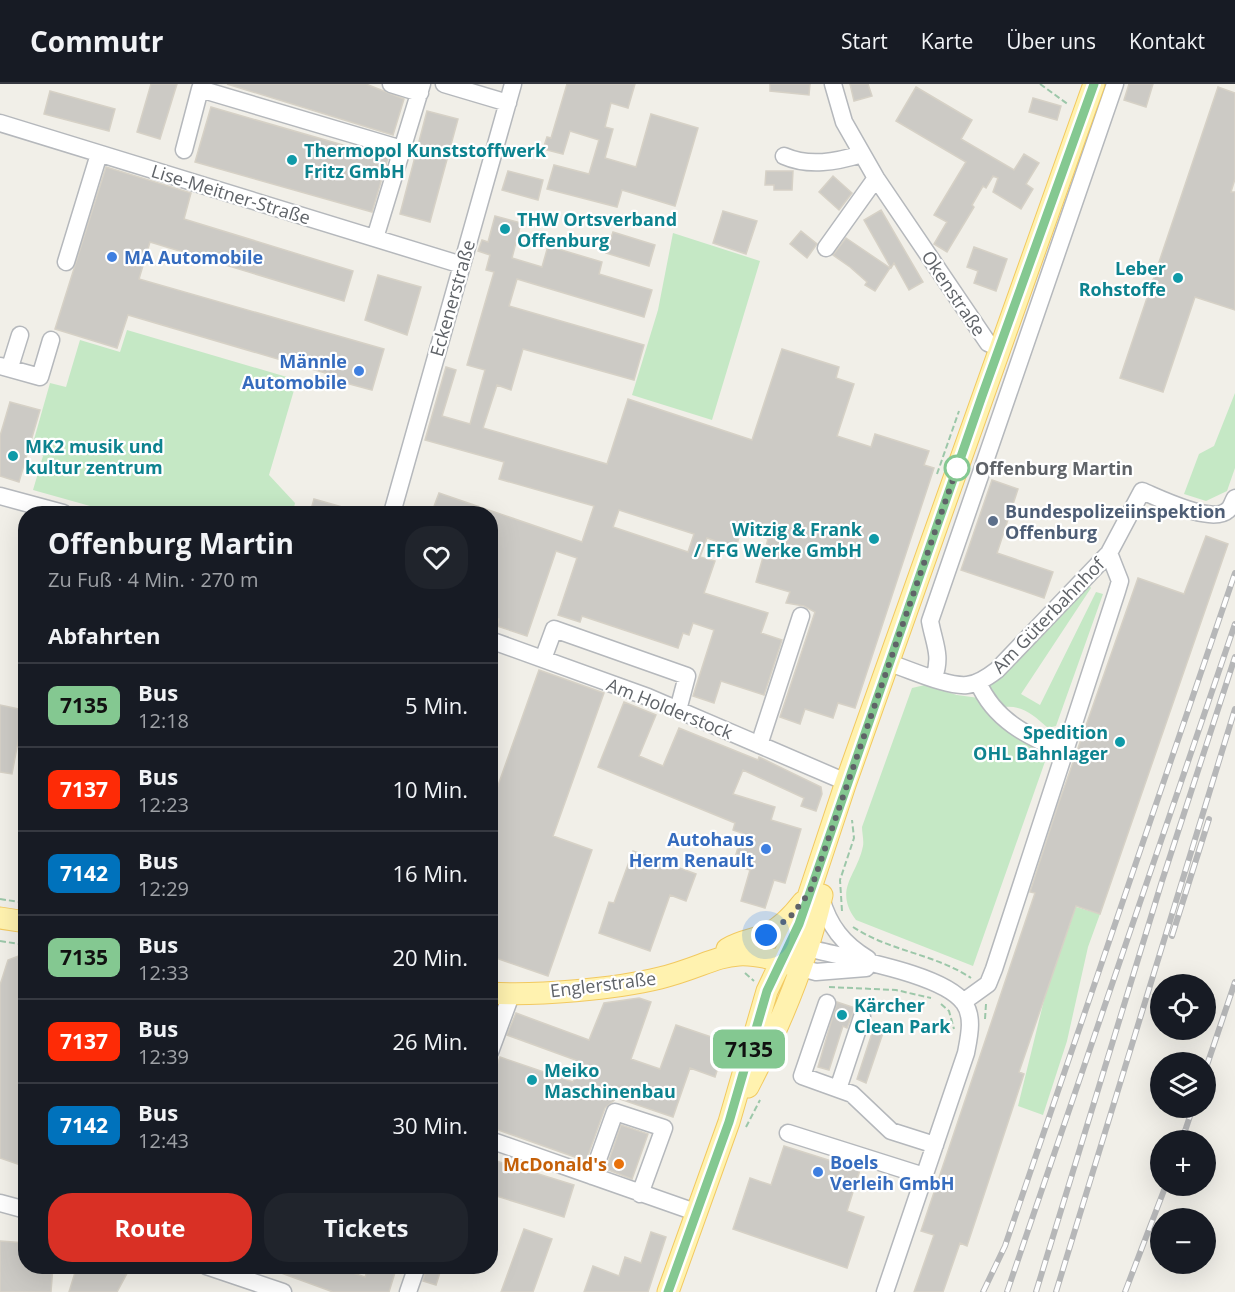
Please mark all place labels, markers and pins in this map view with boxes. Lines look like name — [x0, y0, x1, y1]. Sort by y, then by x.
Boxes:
place label: Thermopol Kunststoffwerk Fritz GmbH — [304, 138, 547, 183]
marker: Thermopol Kunststoffwerk Fritz GmbH — [285, 153, 299, 167]
place label: THW Ortsverband Offenburg — [517, 207, 677, 252]
marker: THW Ortsverband Offenburg — [498, 222, 512, 236]
place label: MA Automobile — [124, 245, 263, 269]
marker: MA Automobile — [105, 250, 119, 264]
place label: Leber Rohstoffe — [1079, 256, 1166, 301]
marker: Leber Rohstoffe — [1171, 271, 1185, 285]
place label: Männle Automobile — [242, 349, 347, 394]
marker: Männle Automobile — [352, 364, 366, 378]
place label: MK2 musik und kultur zentrum — [25, 434, 164, 479]
marker: MK2 musik und kultur zentrum — [6, 449, 20, 463]
marker: Offenburg Martin — [944, 455, 970, 481]
place label: Offenburg Martin — [975, 456, 1133, 480]
place label: Bundespolizeiinspektion Offenburg — [1005, 499, 1226, 544]
marker: Bundespolizeiinspektion Offenburg — [986, 514, 1000, 528]
place label: Witzig & Frank / FFG Werke GmbH — [694, 517, 863, 562]
marker: Witzig & Frank / FFG Werke GmbH — [867, 532, 881, 546]
place label: Spedition OHL Bahnlager — [973, 720, 1108, 765]
marker: Spedition OHL Bahnlager — [1113, 735, 1127, 749]
place label: Autohaus Herm Renault — [629, 827, 754, 872]
marker: Autohaus Herm Renault — [759, 842, 773, 856]
place label: Kärcher Clean Park — [854, 993, 951, 1038]
marker: Kärcher Clean Park — [835, 1008, 849, 1022]
place label: Meiko Maschinenbau — [544, 1058, 676, 1103]
marker: Meiko Maschinenbau — [525, 1073, 539, 1087]
place label: Boels Verleih GmbH — [830, 1150, 955, 1195]
place label: McDonald's — [503, 1152, 607, 1176]
marker: McDonald's — [612, 1157, 626, 1171]
marker: Boels Verleih GmbH — [811, 1165, 825, 1179]

